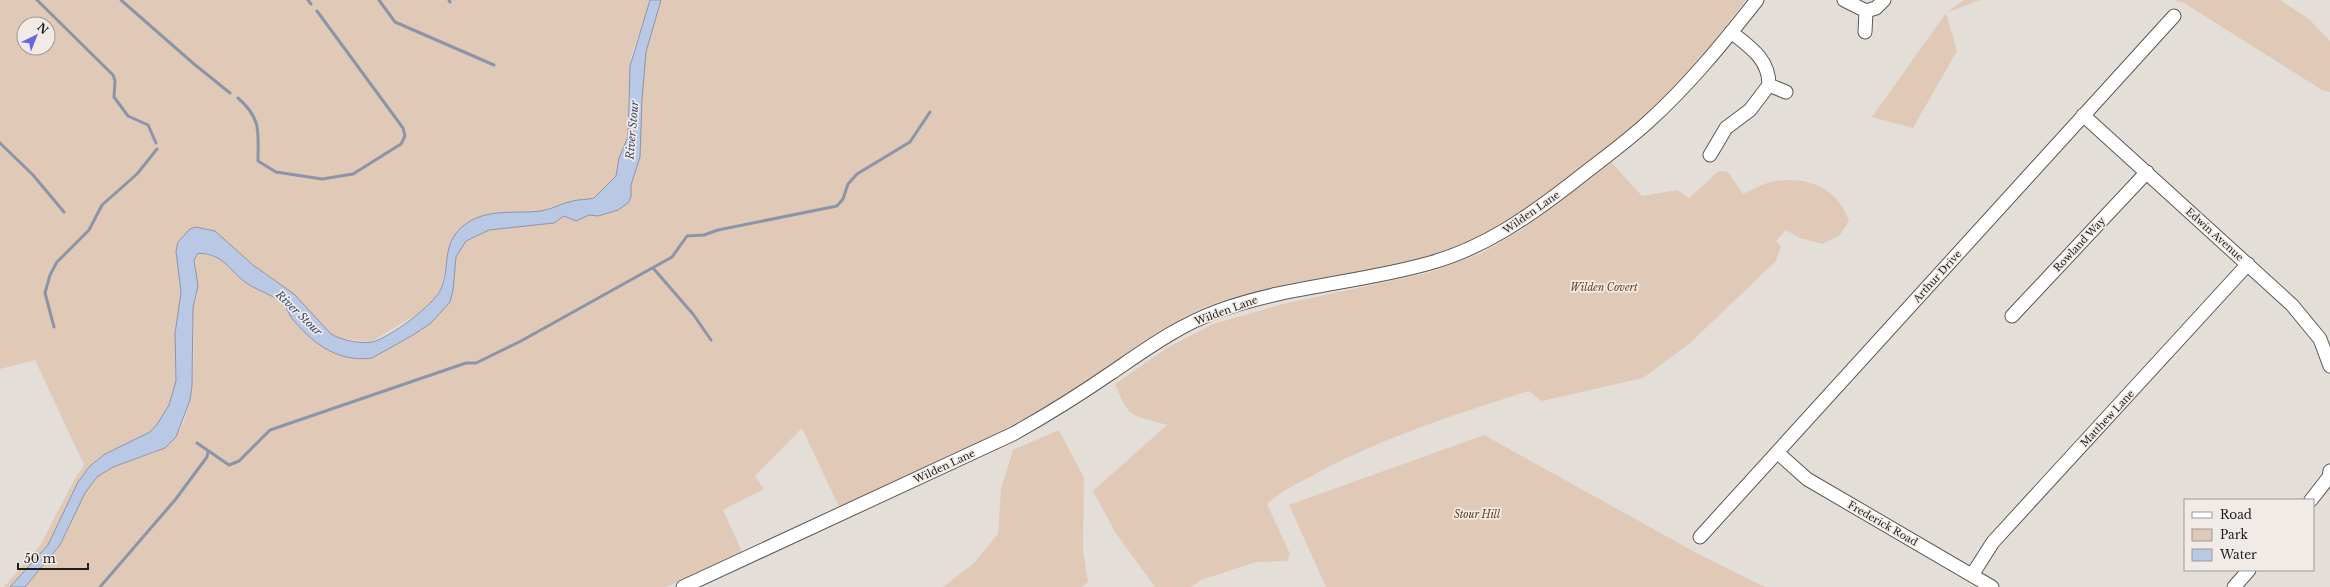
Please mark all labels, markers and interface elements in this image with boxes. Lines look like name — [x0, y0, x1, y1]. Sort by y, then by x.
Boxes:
north arrow — [16, 16, 56, 56]
text: N — [34, 20, 52, 38]
water label: River Stour — [622, 99, 642, 161]
street label: Wilden Lane — [1500, 188, 1562, 237]
street label: Edwin Avenue — [2183, 205, 2246, 264]
street label: Rowland Way — [2051, 214, 2108, 274]
street label: Arthur Drive — [1910, 247, 1964, 306]
park label: Wilden Covert — [1570, 281, 1638, 294]
water label: River Stour — [272, 287, 326, 339]
street label: Wilden Lane — [1192, 293, 1260, 328]
street label: Matthew Lane — [2078, 387, 2137, 449]
street label: Wilden Lane — [911, 447, 977, 487]
street label: Frederick Road — [1845, 498, 1920, 549]
legend — [2184, 499, 2314, 571]
text: Road — [2220, 507, 2252, 522]
park label: Stour Hill — [1454, 508, 1501, 521]
text: Park — [2220, 527, 2248, 542]
scale bar — [18, 545, 88, 571]
text: Water — [2219, 547, 2257, 562]
text: 50 m — [24, 551, 56, 566]

